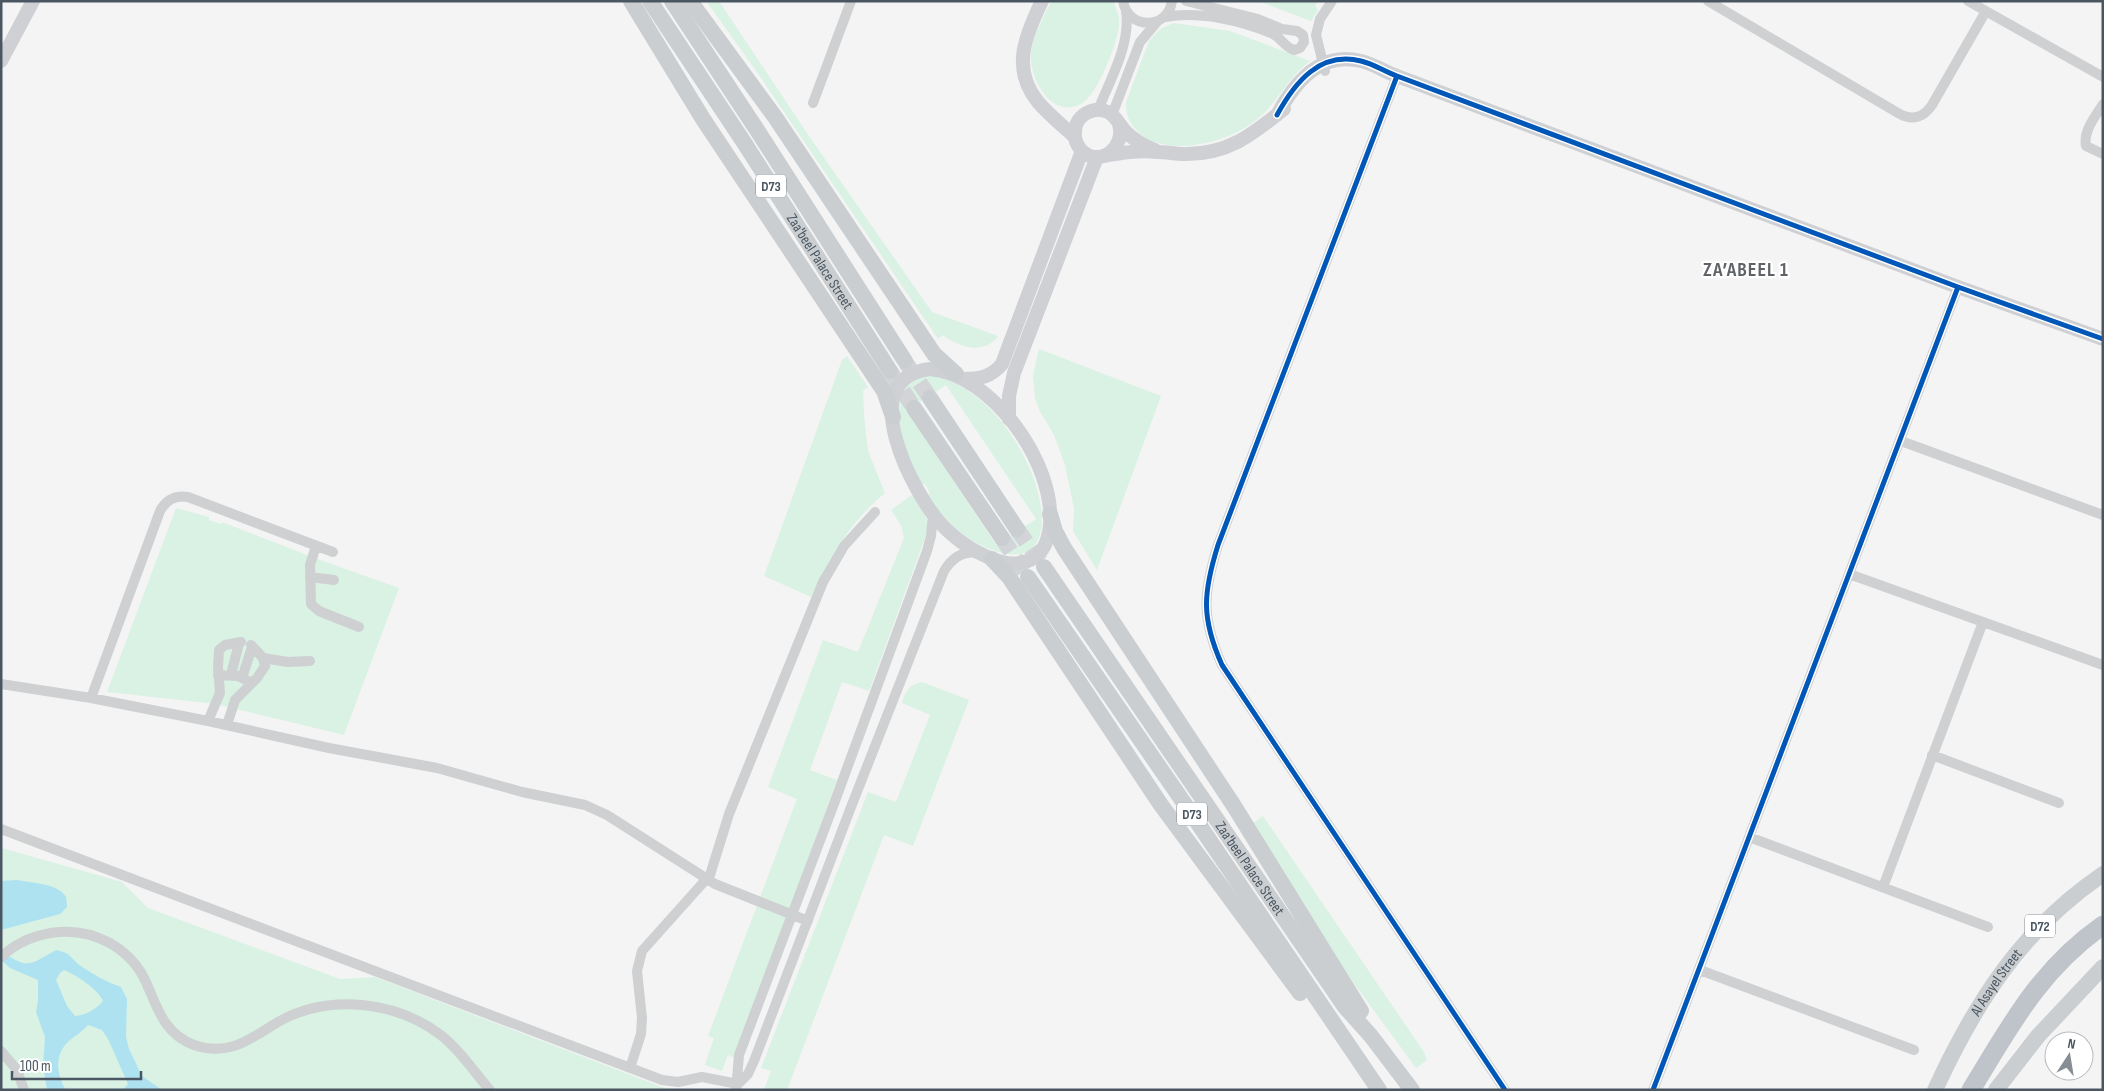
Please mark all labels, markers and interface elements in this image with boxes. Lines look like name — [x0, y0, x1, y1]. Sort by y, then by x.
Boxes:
road number: D73 — [756, 175, 786, 198]
street label: Zaa'beel Palace Street — [782, 210, 858, 313]
district label: ZA’ABEEL 1 — [1703, 258, 1789, 282]
road number: D73 — [1177, 802, 1207, 826]
street label: Zaa'beel Palace Street — [1211, 817, 1289, 919]
road number: D72 — [2025, 914, 2055, 938]
street label: Al Asayel Street — [1966, 944, 2026, 1020]
north arrow — [2044, 1031, 2094, 1081]
text: N — [2066, 1035, 2077, 1053]
scale bar — [12, 1048, 141, 1080]
text: 100 m — [20, 1057, 51, 1076]

